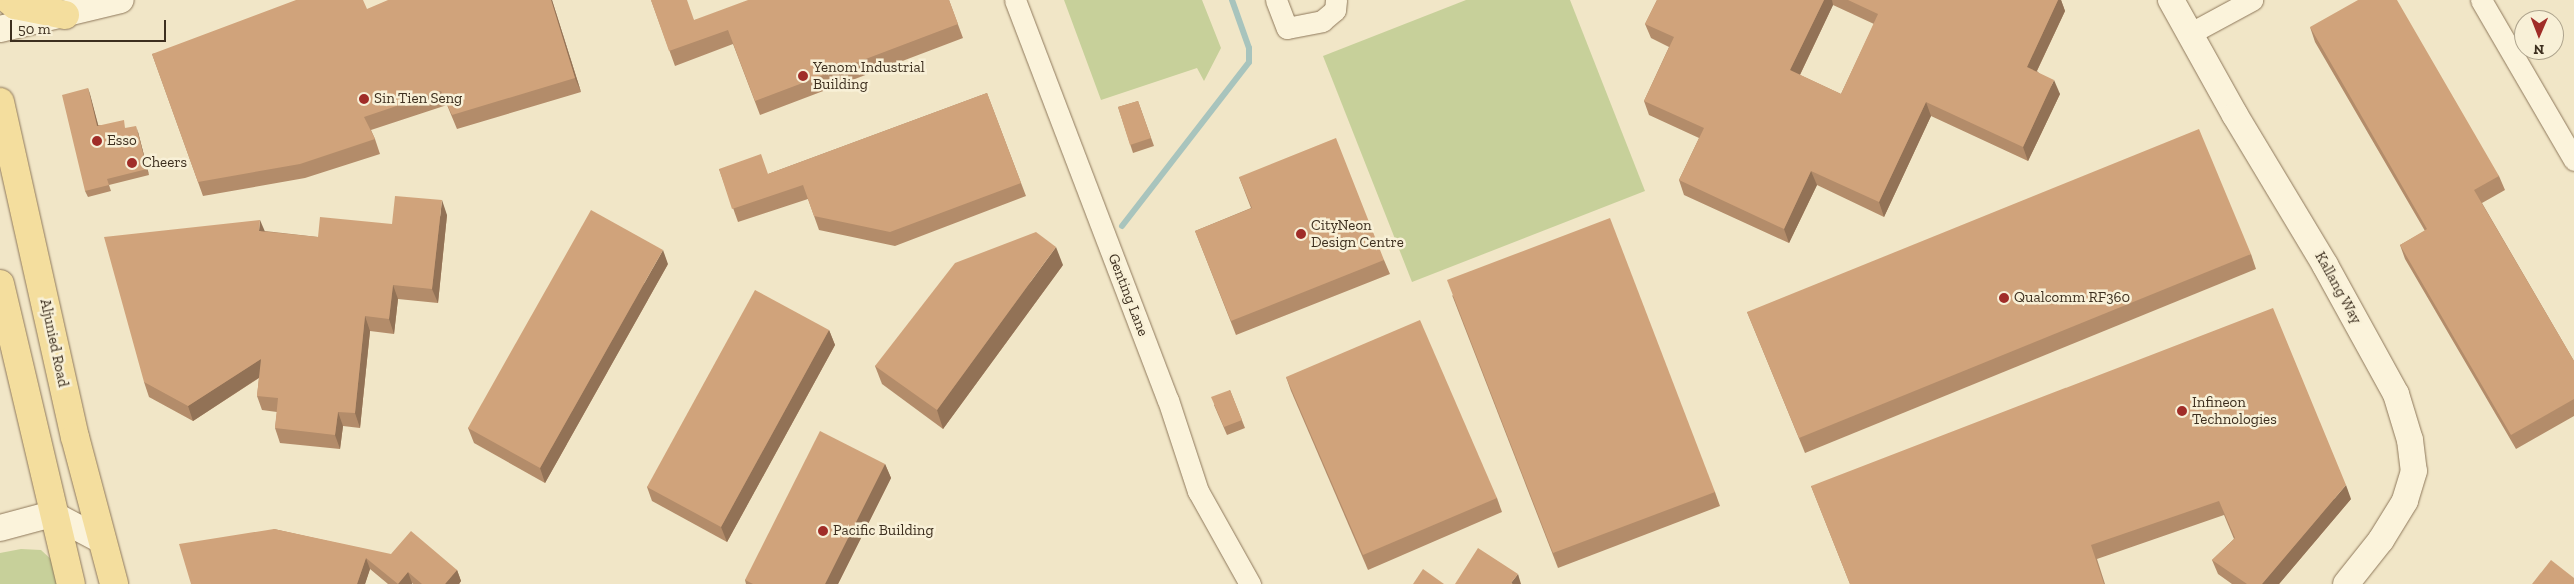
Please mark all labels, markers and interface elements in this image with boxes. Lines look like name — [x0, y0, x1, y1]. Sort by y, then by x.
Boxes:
scale bar — [12, 10, 169, 42]
north arrow — [2514, 10, 2564, 60]
text: 50 m — [18, 20, 51, 38]
text: N — [2533, 41, 2544, 58]
place label: Yenom Industrial Building — [813, 58, 925, 93]
marker: Yenom Industrial Building — [797, 70, 809, 82]
place label: Sin Tien Seng — [374, 90, 463, 108]
marker: Sin Tien Seng — [358, 93, 370, 105]
place label: Esso — [107, 132, 137, 150]
marker: Esso — [91, 135, 103, 147]
place label: Cheers — [142, 154, 187, 172]
marker: Cheers — [126, 157, 138, 169]
place label: CityNeon Design Centre — [1311, 216, 1404, 251]
marker: CityNeon Design Centre — [1295, 228, 1307, 240]
street label: Kallang Way — [2311, 249, 2365, 327]
street label: Genting Lane — [1104, 251, 1152, 339]
place label: Qualcomm RF360 — [2014, 289, 2130, 307]
marker: Qualcomm RF360 — [1998, 292, 2010, 304]
street label: Aljunied Road — [36, 297, 72, 389]
place label: Infineon Technologies — [2192, 393, 2277, 428]
marker: Infineon Technologies — [2176, 405, 2188, 417]
place label: Pacific Building — [833, 522, 934, 540]
marker: Pacific Building — [817, 525, 829, 537]

